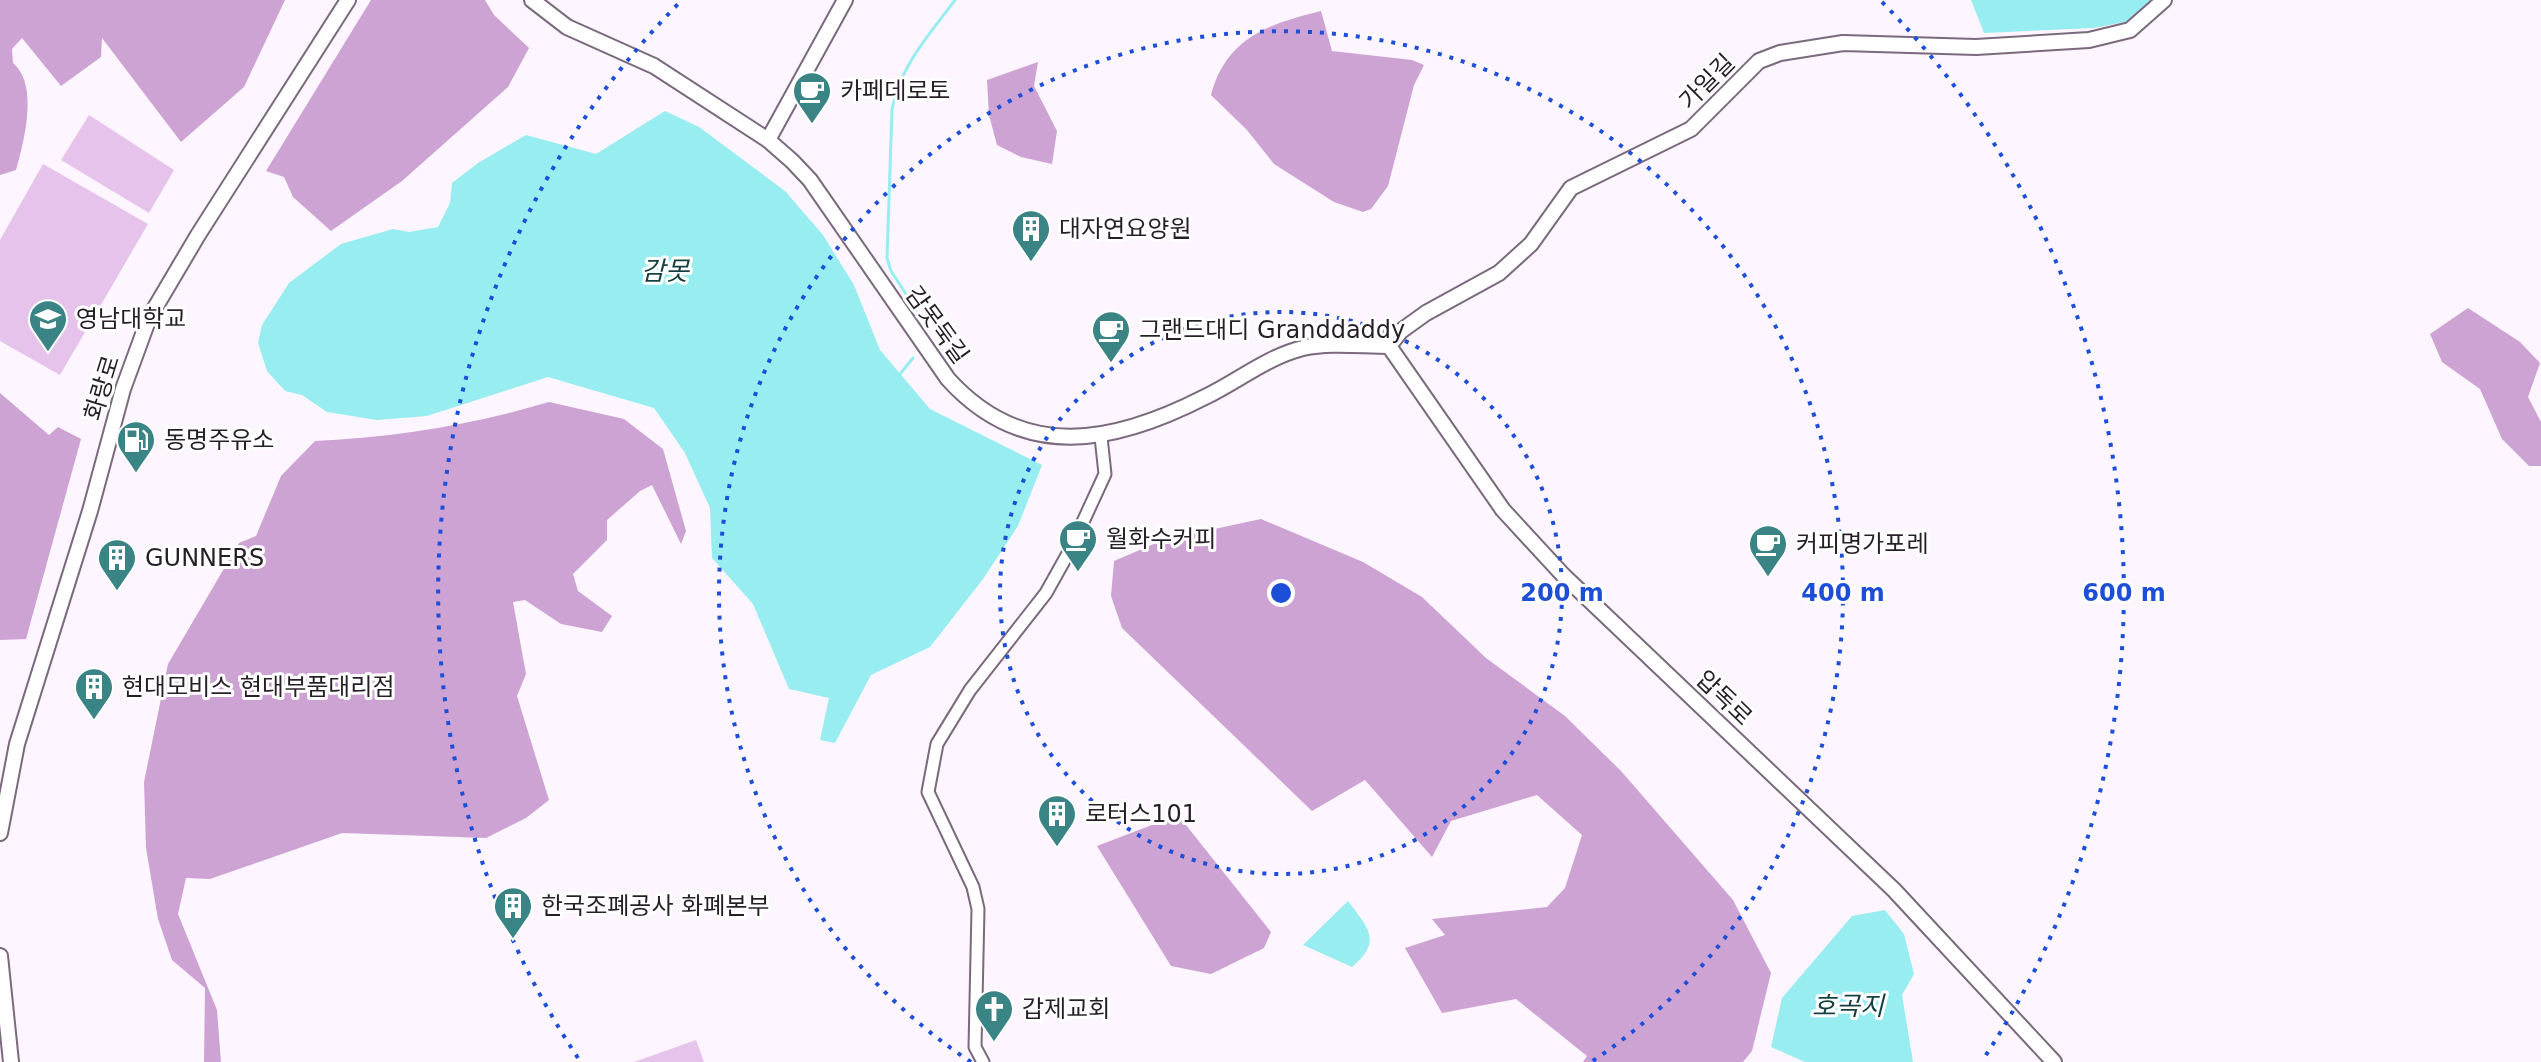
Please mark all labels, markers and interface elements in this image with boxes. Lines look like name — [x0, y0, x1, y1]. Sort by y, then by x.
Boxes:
street label: 가일길 — [1674, 49, 1740, 115]
cafe icon: 카페데로토 — [791, 70, 833, 125]
place label: 카페데로토 — [840, 77, 950, 105]
building icon: 대자연요양원 — [1010, 208, 1052, 263]
place label: 대자연요양원 — [1059, 215, 1191, 243]
water label: 감못 — [641, 256, 691, 286]
street label: 감못둑길 — [900, 281, 974, 369]
school or university icon: 영남대학교 — [27, 298, 69, 353]
place label: 영남대학교 — [76, 305, 186, 333]
cafe icon: 그랜드대디 Granddaddy — [1090, 309, 1132, 364]
place label: 그랜드대디 Granddaddy — [1139, 316, 1405, 344]
street label: 화랑로 — [79, 352, 125, 424]
fuel station icon: 동명주유소 — [115, 419, 157, 474]
place label: 동명주유소 — [164, 426, 274, 454]
cafe icon: 월화수커피 — [1057, 518, 1099, 573]
cafe icon: 커피명가포레 — [1747, 523, 1789, 578]
place label: 월화수커피 — [1106, 525, 1216, 553]
place label: 커피명가포레 — [1796, 530, 1928, 558]
building icon: GUNNERS — [96, 537, 138, 592]
place label: GUNNERS — [145, 544, 264, 572]
centre of rings — [1267, 579, 1295, 607]
text: 200 m — [1520, 579, 1604, 607]
text: 400 m — [1801, 579, 1885, 607]
text: 600 m — [2082, 579, 2166, 607]
street label: 압독로 — [1690, 665, 1758, 731]
building icon: 현대모비스 현대부품대리점 — [73, 666, 115, 721]
place label: 현대모비스 현대부품대리점 — [122, 673, 395, 701]
building icon: 로터스101 — [1036, 793, 1078, 848]
place label: 로터스101 — [1085, 800, 1197, 828]
building icon: 한국조폐공사 화폐본부 — [492, 885, 534, 940]
place label: 한국조폐공사 화폐본부 — [541, 892, 769, 920]
church icon: 갑제교회 — [973, 988, 1015, 1043]
water label: 호곡지 — [1812, 991, 1886, 1021]
place label: 갑제교회 — [1022, 995, 1110, 1023]

